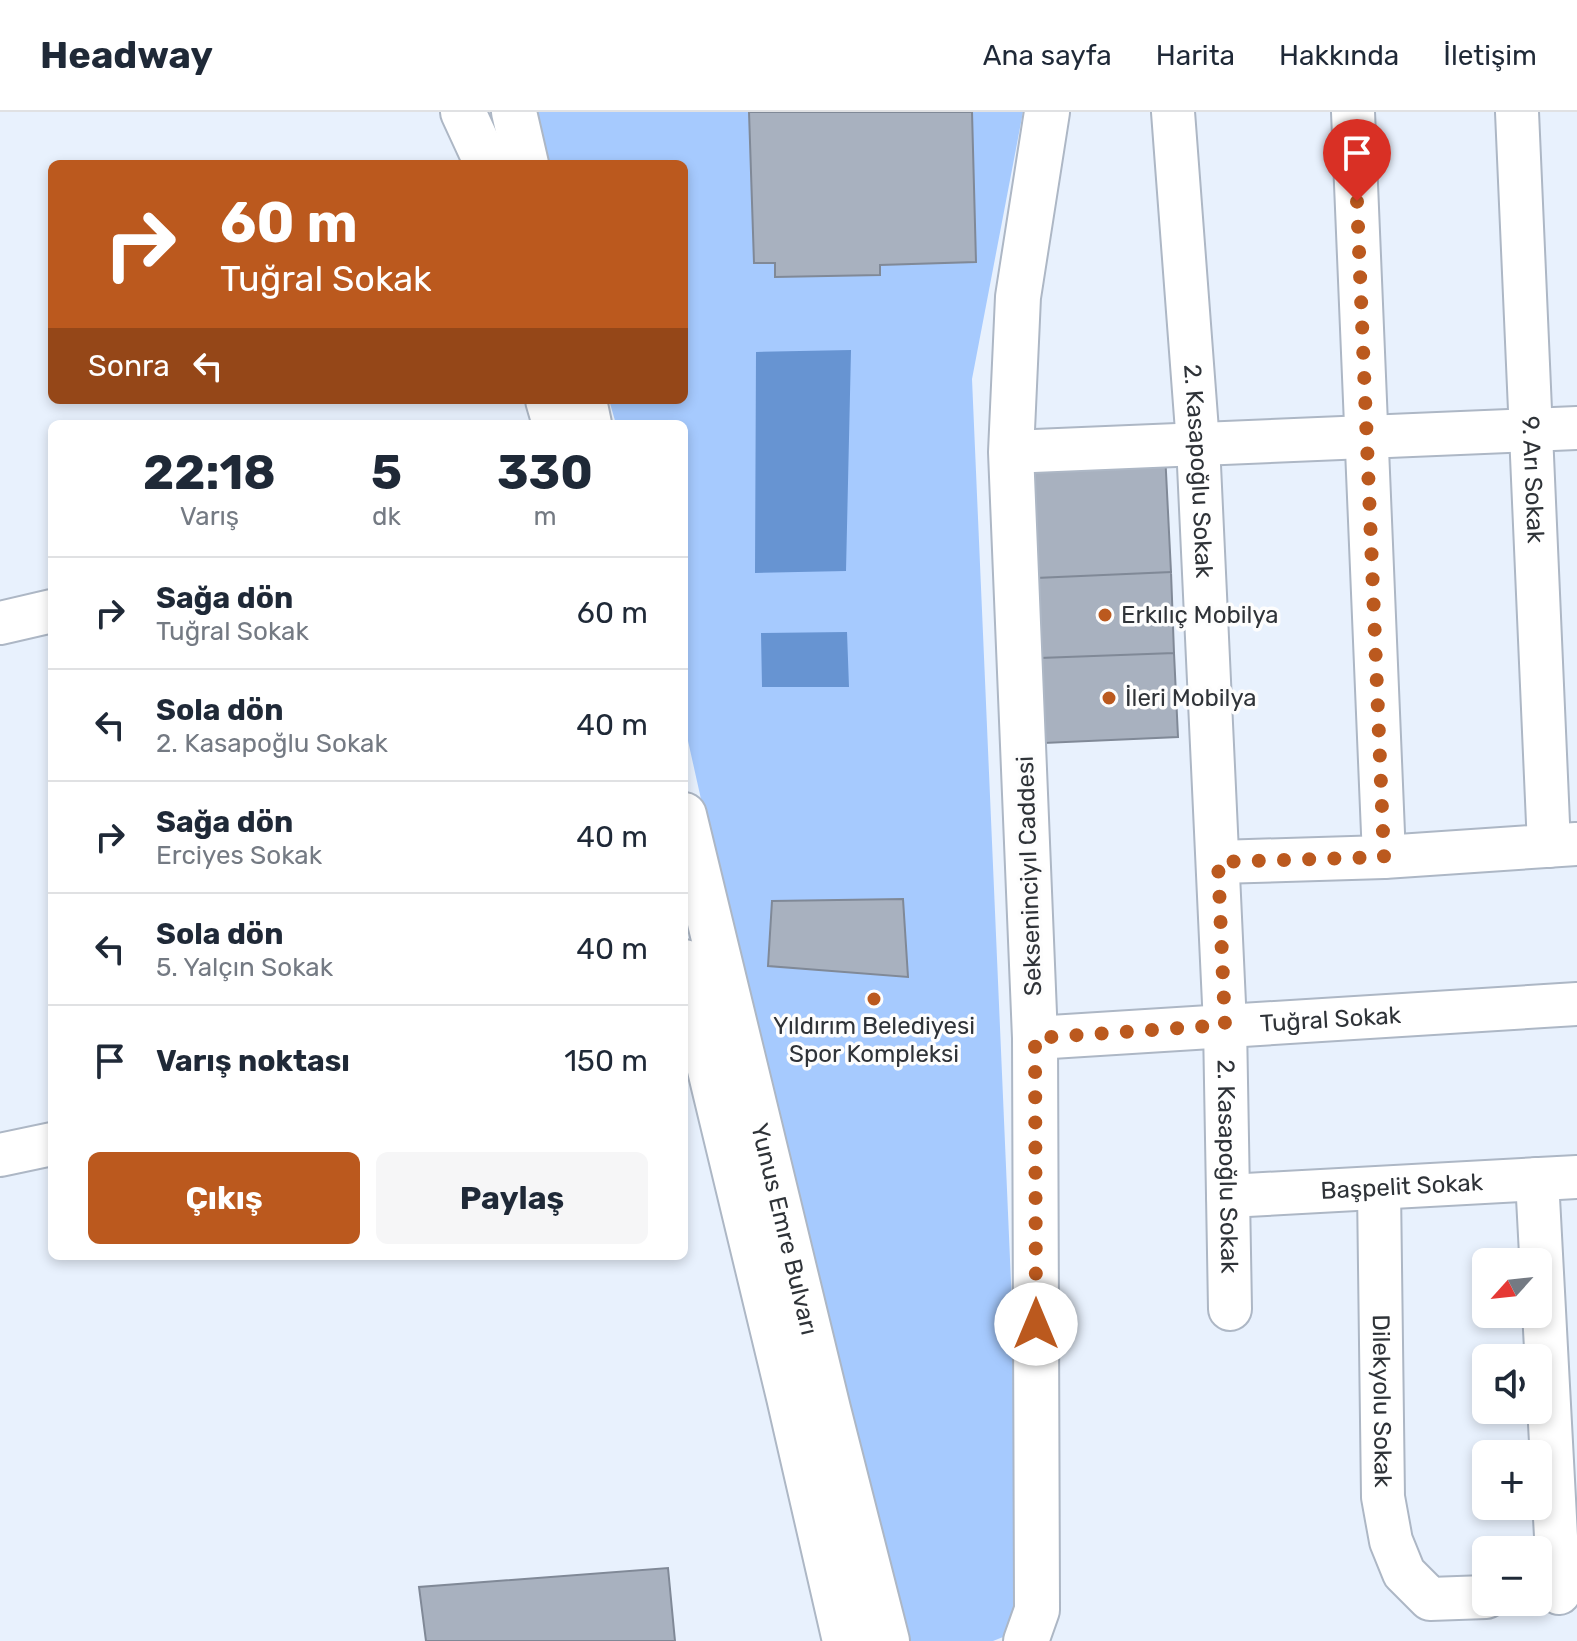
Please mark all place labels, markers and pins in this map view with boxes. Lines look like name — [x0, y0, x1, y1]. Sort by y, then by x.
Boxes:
pin — [1323, 119, 1391, 201]
place label: Erkılıç Mobilya — [1121, 601, 1278, 629]
marker: Erkılıç Mobilya — [1096, 606, 1114, 624]
place label: İleri Mobilya — [1125, 684, 1256, 712]
marker: İleri Mobilya — [1100, 689, 1118, 707]
marker: Yıldırım Belediyesi Spor Kompleksi — [865, 990, 883, 1008]
place label: Yıldırım Belediyesi Spor Kompleksi — [773, 1012, 975, 1068]

